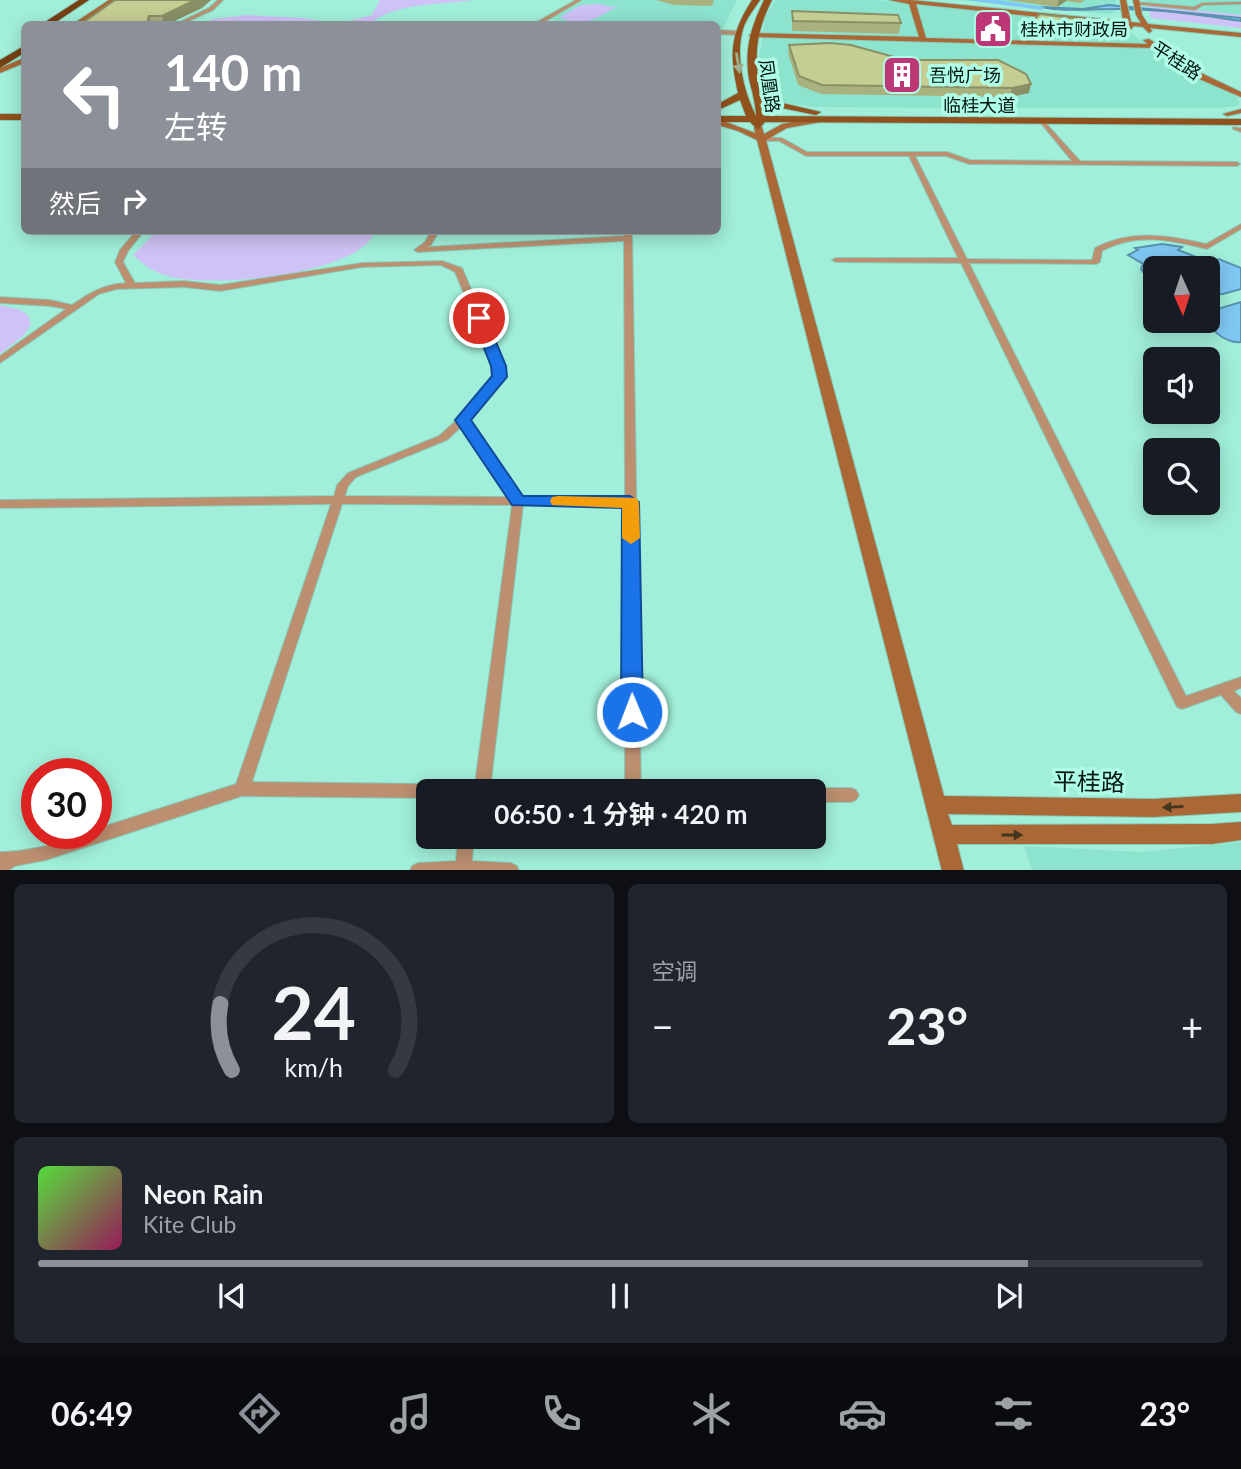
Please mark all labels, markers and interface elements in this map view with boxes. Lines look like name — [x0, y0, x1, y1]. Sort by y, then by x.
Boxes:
public building icon: 桂林市财政局 — [972, 8, 1014, 50]
place label: 桂林市财政局 — [1020, 18, 1128, 40]
street label: 平桂路 — [1148, 36, 1206, 84]
text: 140 m — [164, 43, 302, 101]
icon: left — [49, 49, 140, 140]
one-way arrow — [733, 52, 744, 74]
building icon: 吾悦广场 — [881, 54, 923, 96]
street label: 凤凰路 — [755, 58, 785, 114]
place label: 吾悦广场 — [929, 64, 1001, 86]
street label: 临桂大道 — [943, 94, 1015, 116]
text: 左转 — [164, 107, 228, 146]
icon: right — [115, 182, 153, 220]
text: 然后 — [49, 187, 101, 219]
north arrow — [1143, 256, 1220, 332]
map controls — [1143, 256, 1220, 515]
pin — [449, 288, 509, 348]
icon: arrive — [460, 299, 498, 337]
button: sound — [1143, 347, 1220, 424]
button: search — [1143, 438, 1220, 515]
position arrow — [595, 675, 669, 749]
speed limit sign: 30 — [21, 758, 112, 849]
street label: 平桂路 — [1053, 766, 1125, 796]
text: 06:50 · 1 分钟 · 420 m — [494, 798, 748, 830]
one-way arrow — [1162, 802, 1184, 813]
one-way arrow — [1001, 829, 1023, 841]
text: 空调 — [652, 957, 698, 985]
text: 24 — [272, 968, 356, 1056]
text: 23° — [886, 994, 968, 1056]
text: − — [652, 1003, 674, 1049]
text: + — [1181, 1003, 1203, 1049]
text: km/h — [284, 1051, 343, 1081]
text: Neon Rain — [143, 1178, 263, 1210]
text: Kite Club — [143, 1210, 236, 1238]
icon: previous — [213, 1277, 251, 1315]
icon: pause — [601, 1277, 639, 1315]
icon: next — [990, 1277, 1028, 1315]
icon: directions — [235, 1389, 284, 1438]
icon: music — [386, 1389, 435, 1438]
icon: phone — [537, 1389, 586, 1438]
icon: climate — [687, 1389, 736, 1438]
icon: car — [838, 1389, 887, 1438]
icon: filters — [989, 1389, 1038, 1438]
text: 06:49 — [51, 1394, 133, 1433]
text: 23° — [1140, 1394, 1190, 1433]

